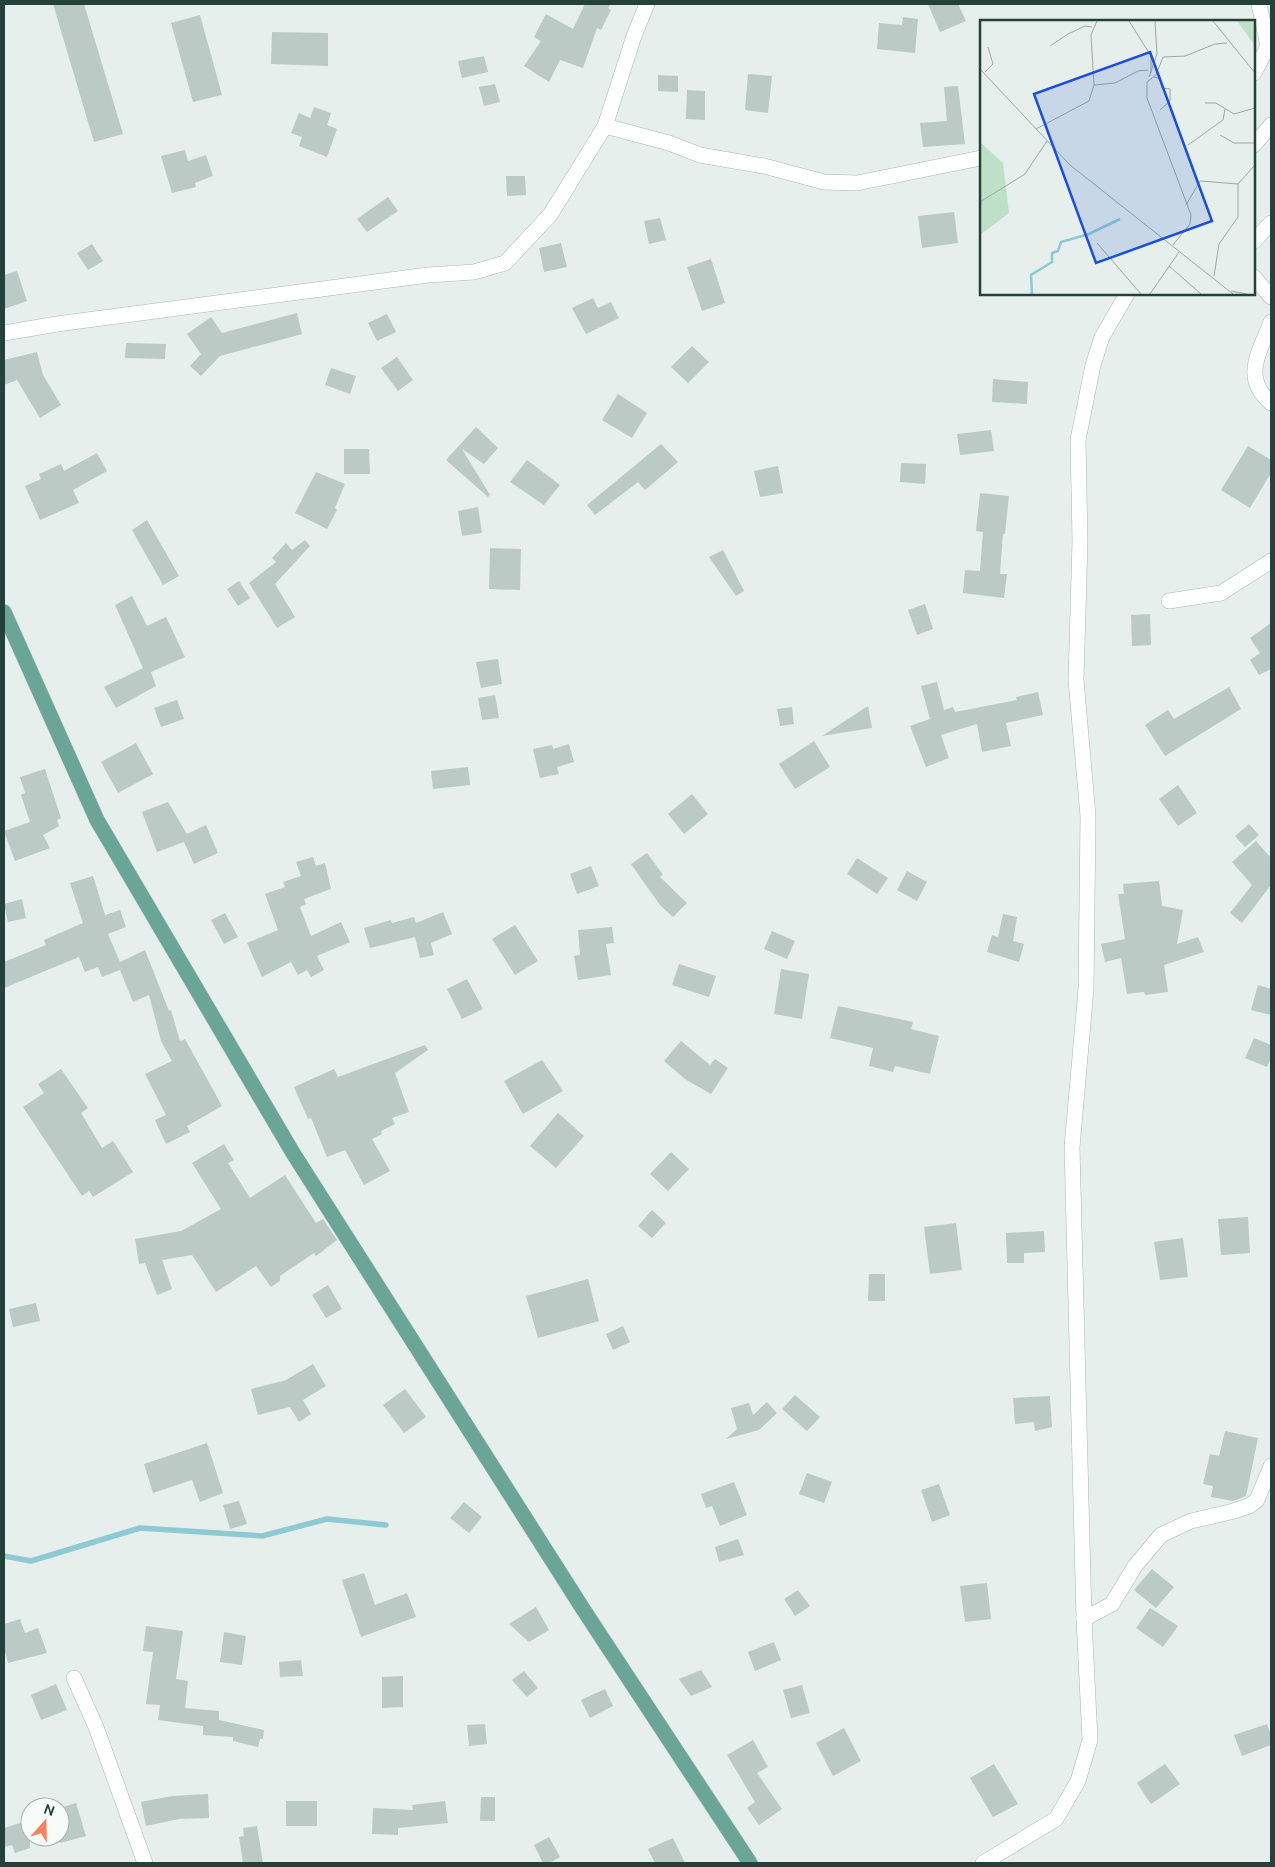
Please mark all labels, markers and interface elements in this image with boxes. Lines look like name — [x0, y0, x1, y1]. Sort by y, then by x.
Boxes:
inset map — [980, 20, 1255, 295]
north arrow — [20, 1797, 70, 1847]
text: N — [42, 1800, 57, 1819]

